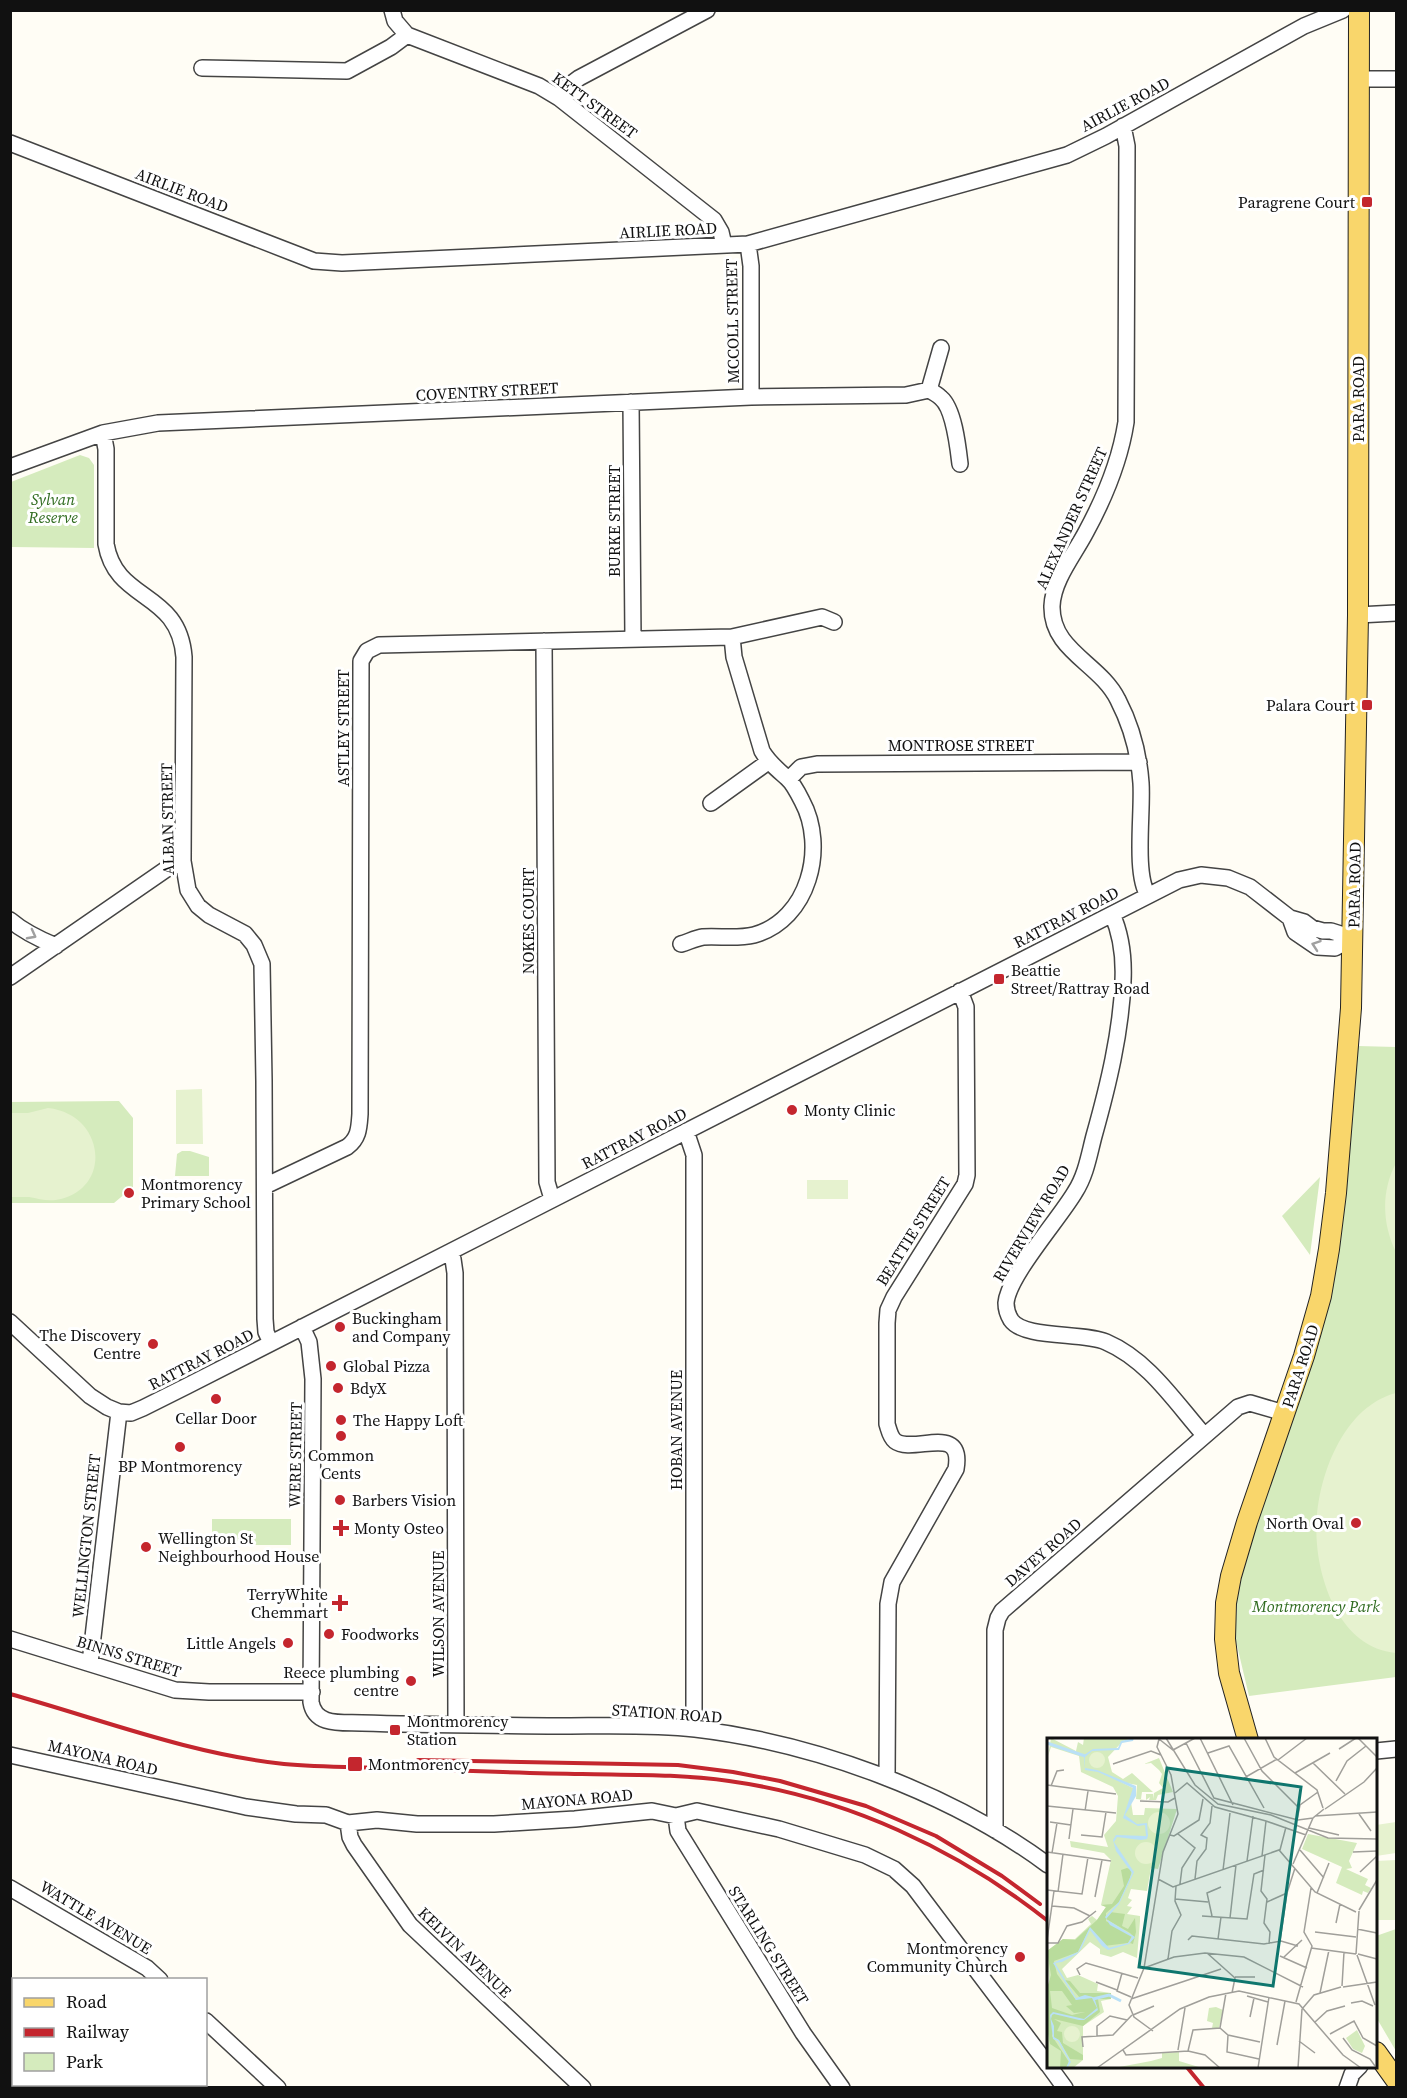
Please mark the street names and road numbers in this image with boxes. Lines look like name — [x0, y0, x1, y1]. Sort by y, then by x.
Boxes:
street label: KETT STREET — [548, 67, 642, 144]
street label: AIRLIE ROAD — [1077, 71, 1173, 137]
street label: AIRLIE ROAD — [132, 162, 232, 218]
street label: AIRLIE ROAD — [619, 216, 717, 244]
street label: MCCOLL STREET — [720, 258, 744, 384]
street label: PARA ROAD — [1347, 356, 1369, 442]
street label: COVENTRY STREET — [415, 376, 559, 406]
street label: ALEXANDER STREET — [1030, 443, 1112, 593]
street label: BURKE STREET — [603, 464, 625, 577]
street label: ASTLEY STREET — [332, 669, 354, 787]
street label: MONTROSE STREET — [888, 734, 1035, 756]
street label: ALBAN STREET — [155, 762, 179, 875]
street label: PARA ROAD — [1342, 842, 1366, 928]
street label: NOKES COURT — [517, 867, 539, 974]
street label: RATTRAY ROAD — [1010, 881, 1122, 953]
street label: RATTRAY ROAD — [578, 1102, 690, 1174]
street label: RIVERVIEW ROAD — [987, 1160, 1075, 1286]
street label: BEATTIE STREET — [871, 1172, 956, 1290]
street label: PARA ROAD — [1276, 1322, 1324, 1410]
street label: RATTRAY ROAD — [145, 1323, 257, 1395]
street label: HOBAN AVENUE — [665, 1369, 687, 1490]
street label: WERE STREET — [283, 1402, 307, 1508]
street label: WELLINGTON STREET — [66, 1453, 106, 1619]
street label: DAVEY ROAD — [1000, 1512, 1086, 1592]
street label: WILSON AVENUE — [427, 1550, 449, 1677]
street label: BINNS STREET — [74, 1630, 184, 1682]
street label: STATION ROAD — [611, 1698, 723, 1728]
street label: MAYONA ROAD — [46, 1734, 160, 1780]
street label: MAYONA ROAD — [520, 1783, 634, 1815]
street label: WATTLE AVENUE — [36, 1875, 156, 1959]
street label: STARLING STREET — [724, 1882, 814, 2009]
street label: KELVIN AVENUE — [414, 1902, 517, 2002]

